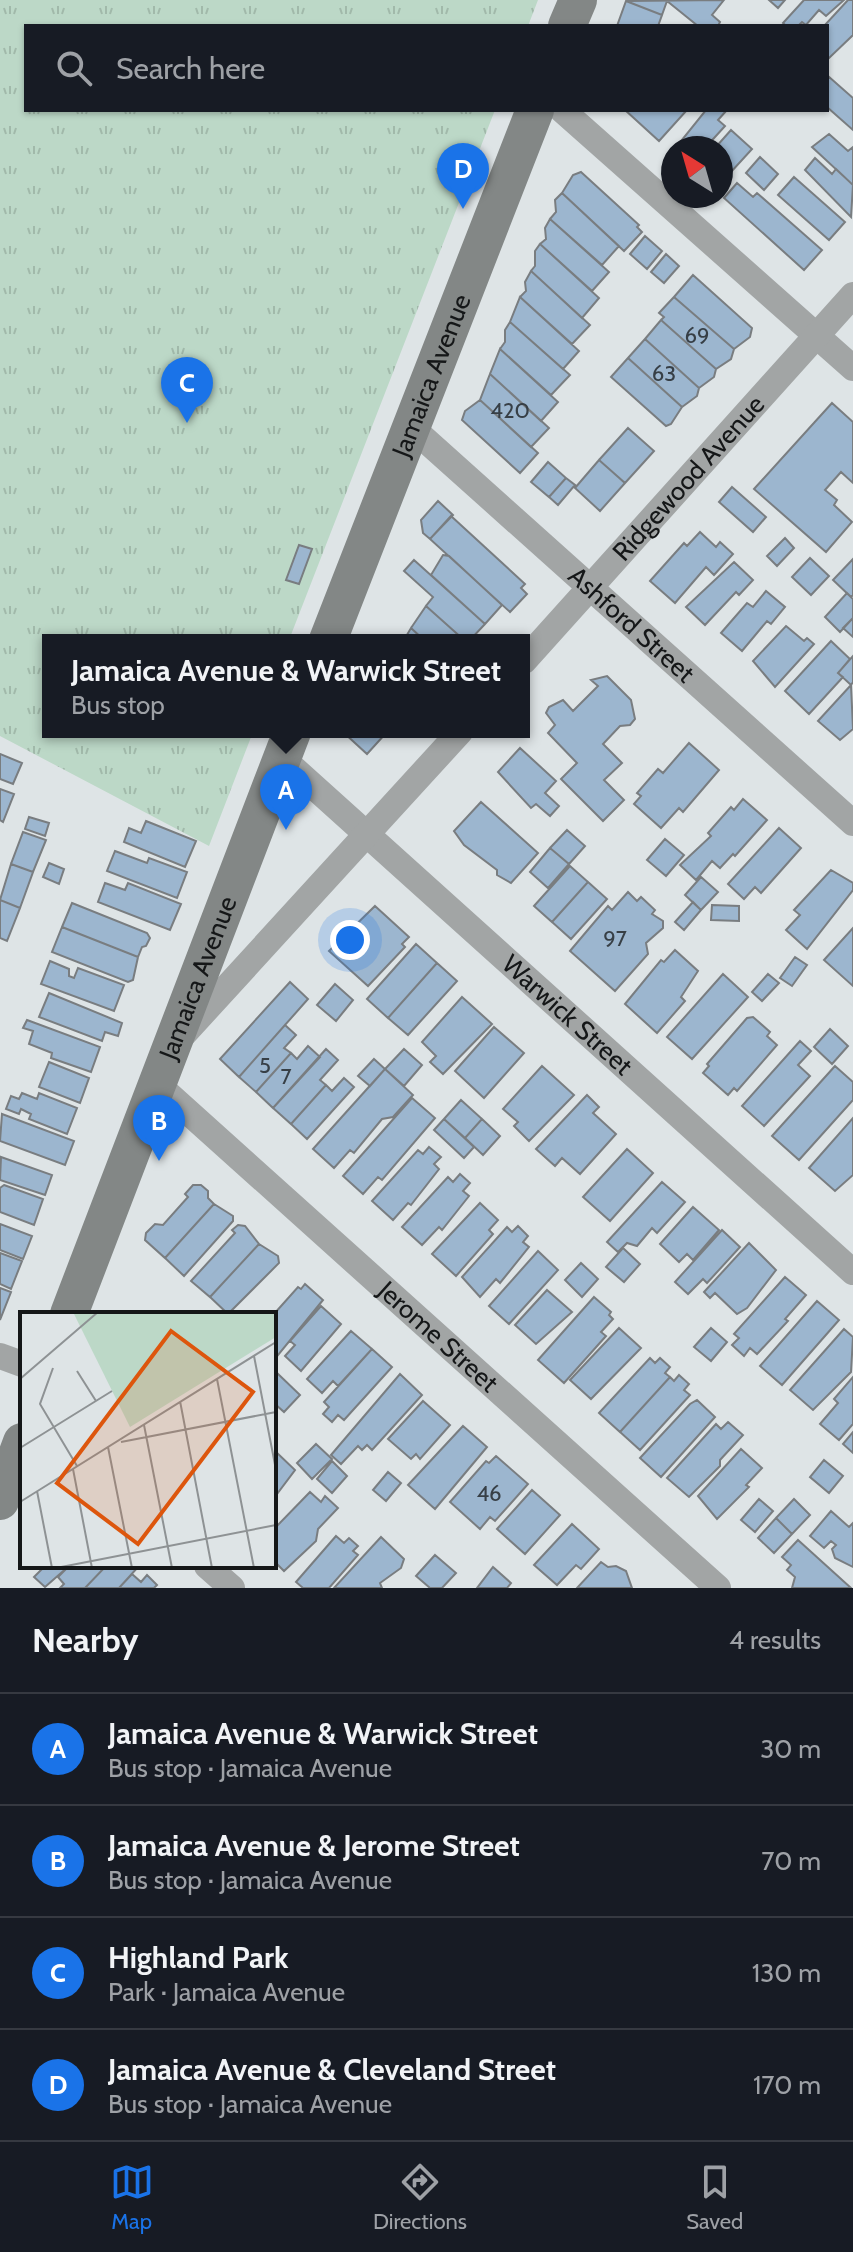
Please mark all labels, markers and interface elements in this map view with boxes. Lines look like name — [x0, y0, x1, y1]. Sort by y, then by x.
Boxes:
search box — [24, 24, 829, 112]
icon: search — [52, 46, 96, 90]
text: Search here — [116, 50, 265, 87]
north arrow — [661, 136, 733, 208]
pin: D — [437, 143, 489, 209]
street label: Jamaica Avenue — [385, 289, 478, 462]
house number: 69 — [685, 322, 710, 349]
pin: C — [161, 357, 213, 423]
house number: 63 — [652, 360, 676, 387]
street label: Ridgewood Avenue — [606, 389, 771, 568]
house number: 420 — [490, 397, 530, 424]
street label: Ashford Street — [562, 560, 701, 689]
popup — [42, 634, 530, 738]
text: Jamaica Avenue & Warwick Street — [71, 652, 501, 689]
text: Bus stop — [71, 689, 165, 721]
pin: A — [260, 764, 312, 830]
street label: Jamaica Avenue — [152, 892, 244, 1065]
your location — [330, 920, 370, 960]
house number: 97 — [603, 925, 627, 952]
street label: Warwick Street — [495, 948, 640, 1082]
house number: 5 — [259, 1052, 271, 1079]
house number: 7 — [280, 1063, 292, 1090]
pin: B — [133, 1095, 185, 1161]
street label: Jerome Street — [371, 1274, 505, 1399]
inset map — [20, 1312, 276, 1568]
house number: 46 — [476, 1480, 502, 1507]
text: Nearby — [32, 1619, 139, 1661]
text: 4 results — [729, 1624, 821, 1656]
text: Jamaica Avenue & Warwick Street — [108, 1715, 538, 1752]
text: A — [50, 1733, 66, 1765]
text: 30 m — [760, 1733, 821, 1765]
text: Bus stop · Jamaica Avenue — [108, 1752, 392, 1784]
text: Jamaica Avenue & Jerome Street — [108, 1827, 520, 1864]
text: B — [50, 1845, 66, 1877]
text: 70 m — [761, 1845, 821, 1877]
text: Bus stop · Jamaica Avenue — [108, 1864, 392, 1896]
text: Highland Park — [108, 1939, 289, 1976]
text: C — [50, 1957, 66, 1989]
text: 130 m — [752, 1957, 821, 1989]
text: Park · Jamaica Avenue — [108, 1976, 345, 2008]
text: Jamaica Avenue & Cleveland Street — [108, 2051, 556, 2088]
text: D — [49, 2069, 67, 2101]
text: 170 m — [753, 2069, 821, 2101]
text: Bus stop · Jamaica Avenue — [108, 2088, 392, 2120]
tab: Map — [110, 2160, 154, 2235]
tab: Directions — [373, 2160, 467, 2235]
tab: Saved — [686, 2160, 743, 2235]

